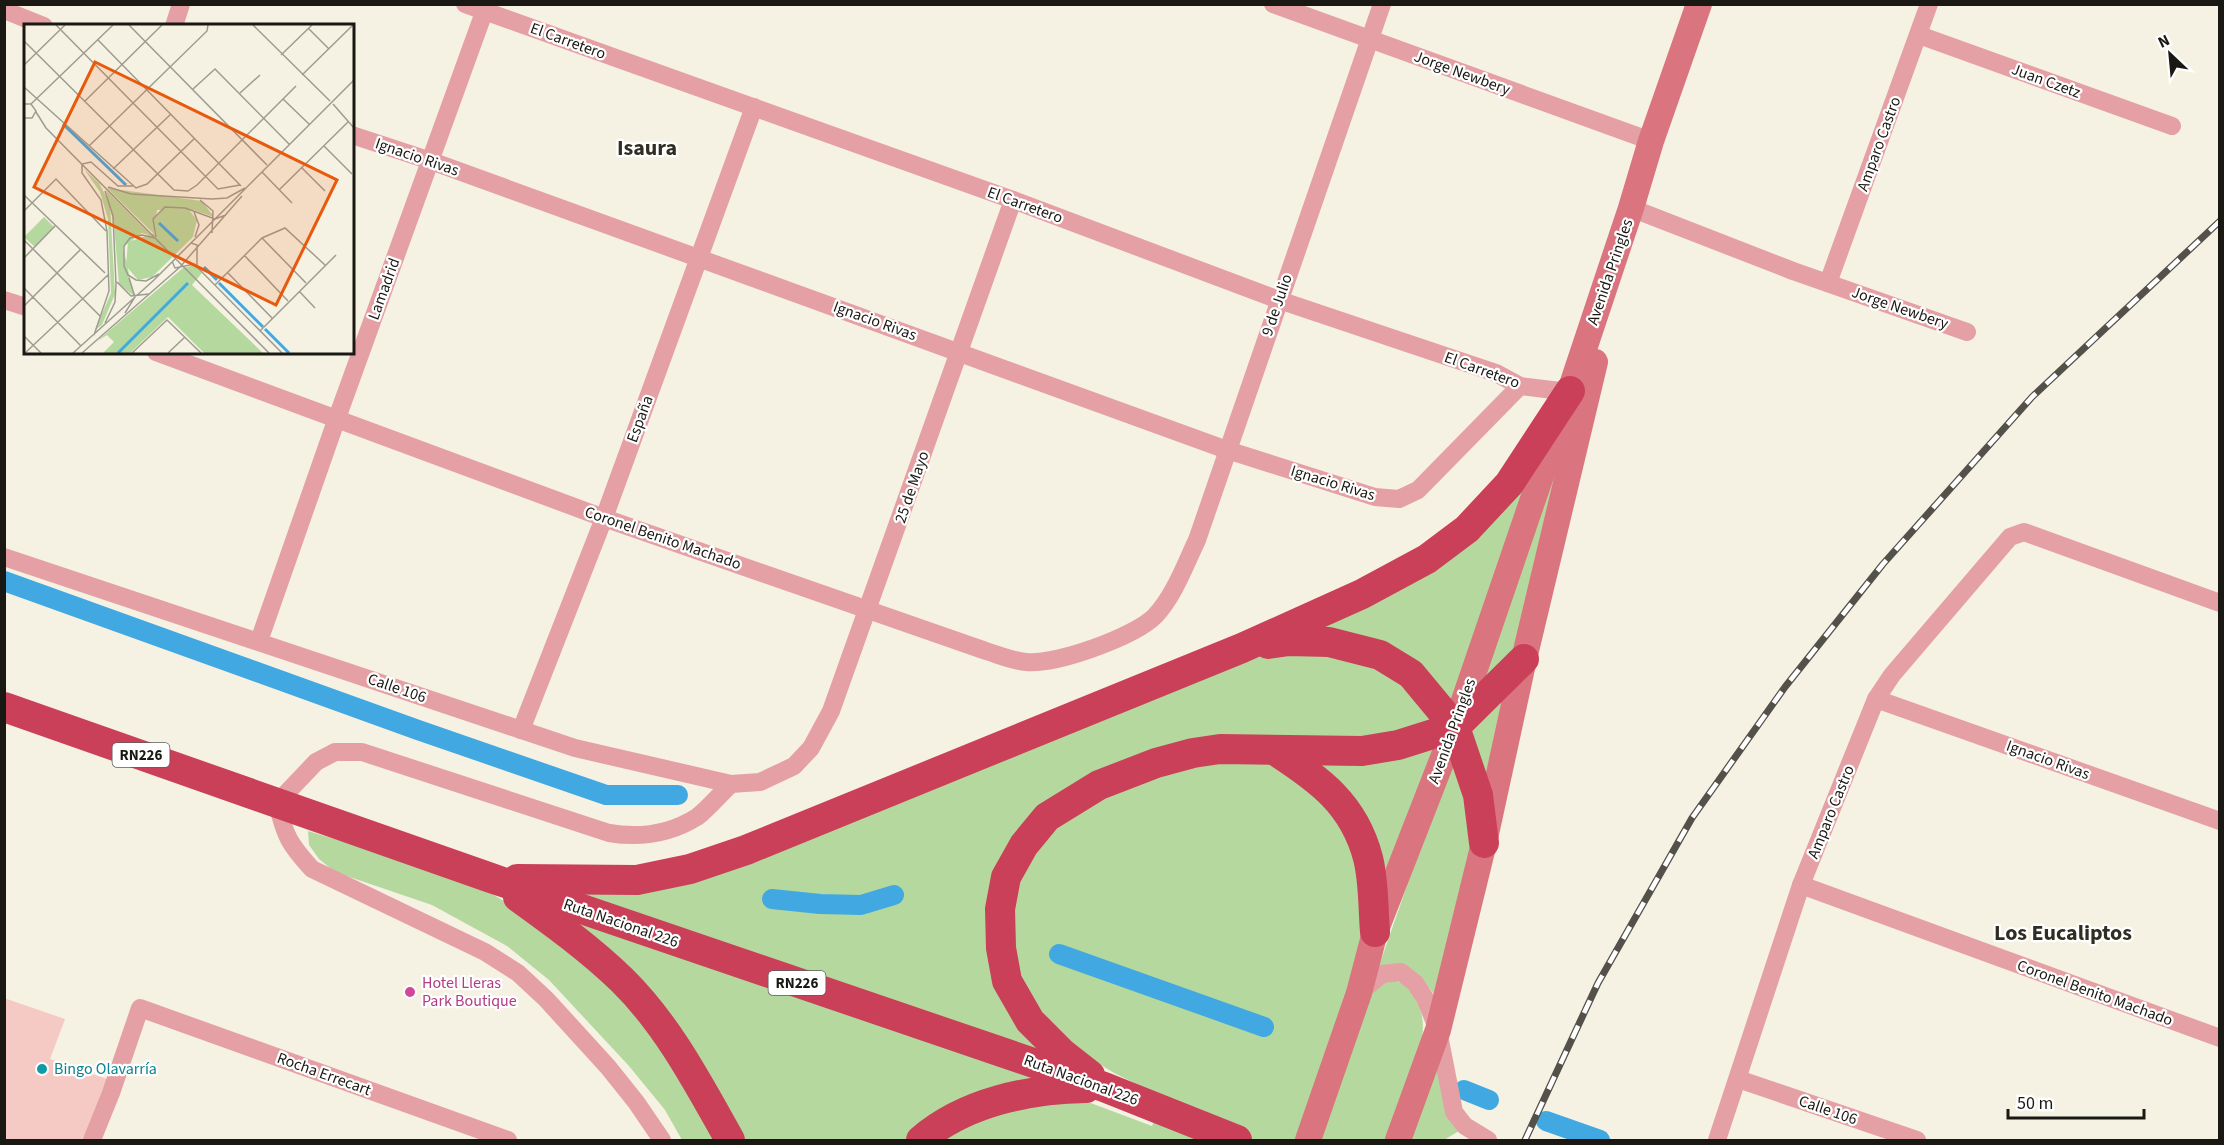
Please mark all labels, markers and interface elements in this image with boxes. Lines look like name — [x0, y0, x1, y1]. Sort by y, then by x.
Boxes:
street label: El Carretero — [527, 17, 609, 65]
inset map — [24, 24, 354, 354]
north arrow — [2140, 24, 2200, 84]
text: N — [2154, 29, 2173, 54]
street label: Jorge Newbery — [1411, 45, 1514, 101]
street label: Juan Czetz — [2008, 58, 2084, 104]
street label: Amparo Castro — [1852, 94, 1906, 194]
street label: Ignacio Rivas — [372, 132, 462, 182]
district label: Isaura — [617, 132, 677, 164]
street label: El Carretero — [984, 181, 1066, 229]
street label: Avenida Pringles — [1582, 216, 1639, 328]
street label: Lamadrid — [363, 255, 405, 323]
street label: 9 de Julio — [1256, 271, 1298, 339]
street label: Jorge Newbery — [1849, 281, 1952, 335]
street label: Ignacio Rivas — [830, 296, 920, 346]
street label: El Carretero — [1441, 346, 1523, 394]
street label: España — [621, 392, 659, 446]
street label: 25 de Mayo — [889, 448, 935, 526]
street label: Ignacio Rivas — [1288, 460, 1378, 506]
street label: Coronel Benito Machado — [582, 501, 744, 575]
street label: Calle 106 — [365, 668, 429, 708]
street label: Avenida Pringles — [1423, 675, 1481, 787]
street label: Ignacio Rivas — [2003, 735, 2093, 785]
road number: RN226 — [112, 743, 170, 767]
street label: Amparo Castro — [1802, 762, 1860, 862]
street label: Ruta Nacional 226 — [560, 893, 682, 953]
district label: Los Eucaliptos — [1994, 917, 2132, 949]
street label: Coronel Benito Machado — [2014, 955, 2176, 1031]
road number: RN226 — [768, 971, 826, 995]
place label: Hotel Lleras Park Boutique — [422, 972, 517, 1012]
marker: Hotel Lleras Park Boutique — [403, 985, 417, 999]
street label: Rocha Errecart — [274, 1047, 375, 1101]
street label: Ruta Nacional 226 — [1021, 1049, 1141, 1111]
place label: Bingo Olavarría — [54, 1058, 157, 1080]
marker: Bingo Olavarría — [35, 1062, 49, 1076]
scale bar — [2008, 1082, 2144, 1120]
street label: Calle 106 — [1796, 1090, 1860, 1130]
text: 50 m — [2017, 1091, 2053, 1116]

